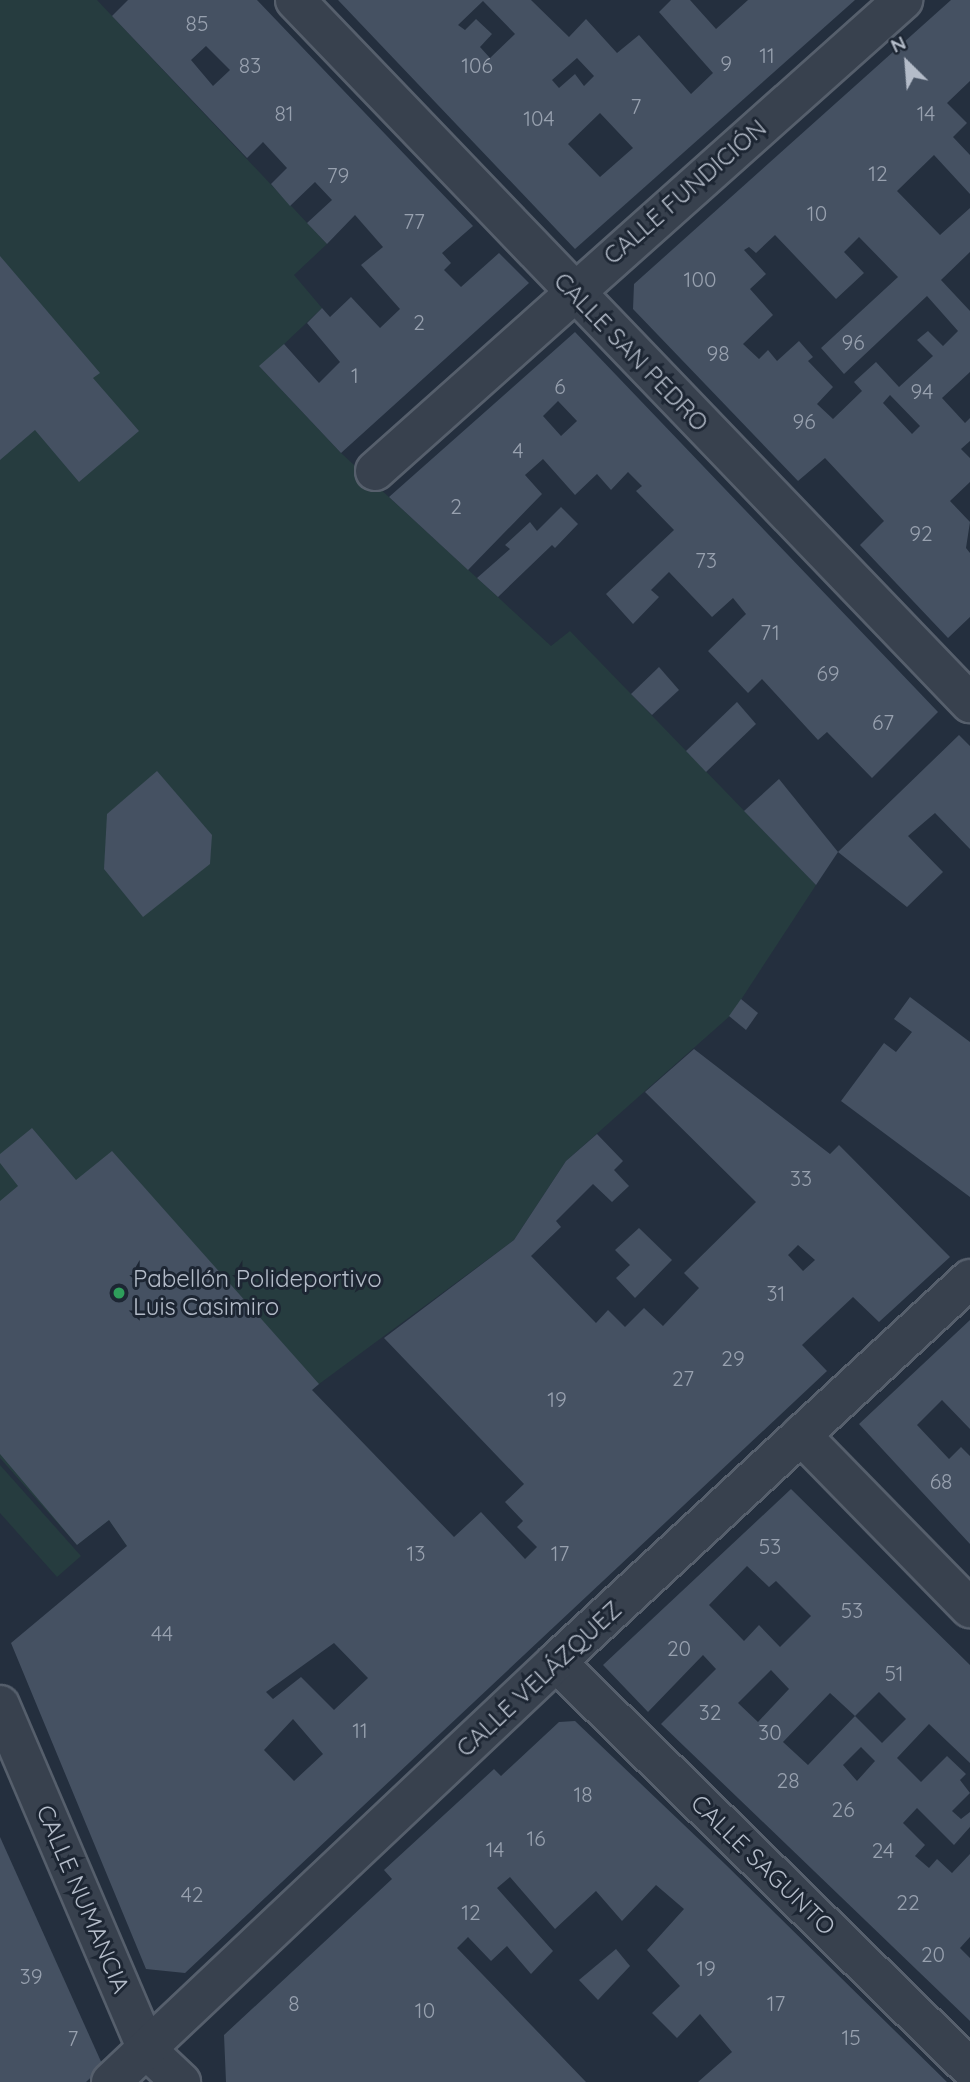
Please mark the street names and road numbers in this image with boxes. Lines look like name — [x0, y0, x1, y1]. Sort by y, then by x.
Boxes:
street label: CALLE FUNDICIÓN — [598, 114, 772, 270]
street label: CALLE SAN PEDRO — [548, 267, 714, 437]
street label: CALLE VELÁZQUEZ — [451, 1595, 627, 1763]
street label: CALLE SAGUNTO — [685, 1789, 841, 1941]
street label: CALLE NUMANCIA — [30, 1801, 136, 1997]

